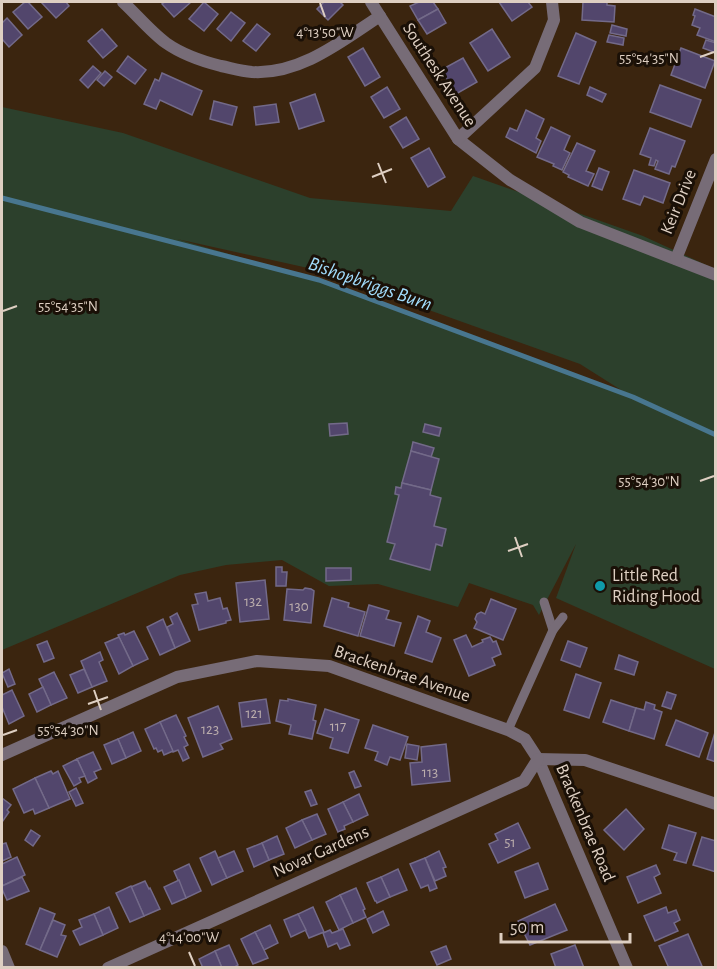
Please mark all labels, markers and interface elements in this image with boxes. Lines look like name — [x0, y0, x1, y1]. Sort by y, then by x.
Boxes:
street label: Southesk Avenue — [399, 20, 479, 130]
text: 4°13'50"W — [296, 25, 354, 40]
text: 55°54'35"N — [619, 51, 679, 66]
street label: Keir Drive — [658, 167, 700, 237]
water label: Bishopbriggs Burn — [306, 253, 434, 315]
text: 55°54'35"N — [38, 299, 98, 314]
text: 55°54'30"N — [618, 474, 680, 489]
place label: Little Red Riding Hood — [612, 567, 700, 606]
marker: Little Red Riding Hood — [593, 579, 607, 593]
house number: 132 — [244, 594, 262, 609]
house number: 130 — [289, 599, 309, 614]
street label: Brackenbrae Avenue — [332, 642, 472, 706]
house number: 121 — [245, 706, 263, 721]
house number: 117 — [330, 719, 346, 734]
house number: 123 — [201, 722, 219, 737]
text: 55°54'30"N — [37, 723, 99, 738]
street label: Brackenbrae Road — [552, 762, 618, 884]
house number: 113 — [422, 765, 438, 780]
street label: Novar Gardens — [270, 823, 372, 881]
house number: 51 — [504, 835, 516, 850]
scale bar — [501, 906, 630, 944]
text: 50 m — [510, 919, 544, 937]
text: 4°14'00"W — [159, 930, 220, 945]

